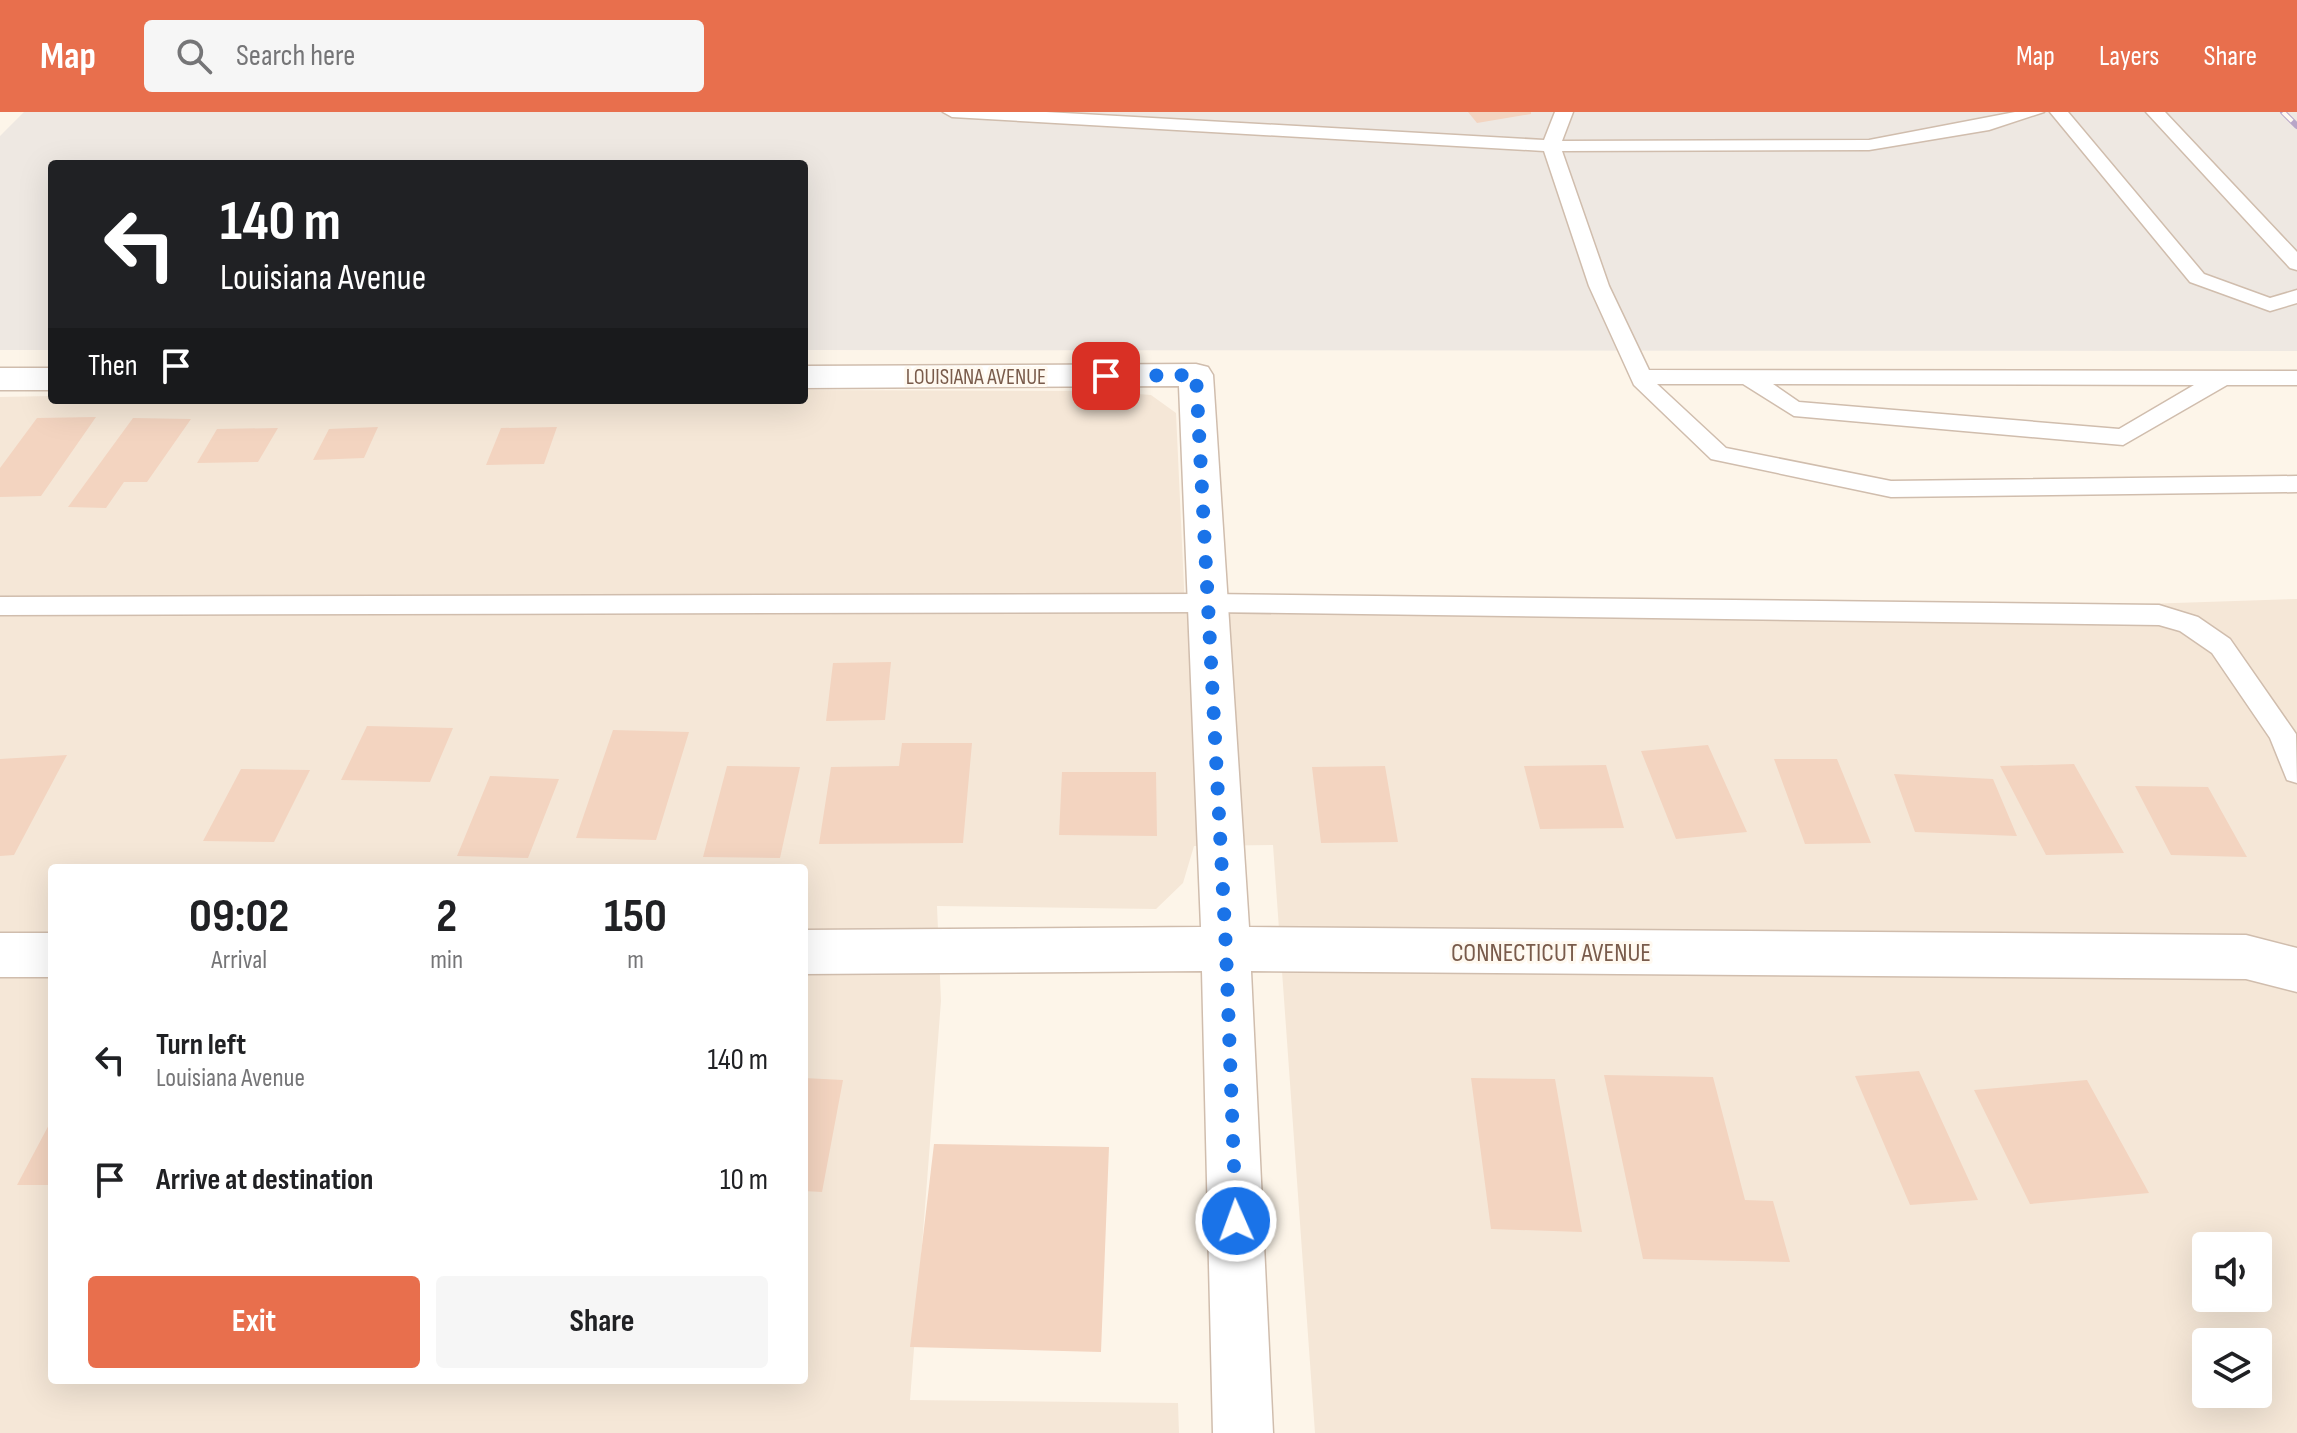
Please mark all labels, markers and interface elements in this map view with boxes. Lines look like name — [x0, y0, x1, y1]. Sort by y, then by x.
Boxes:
search box — [144, 20, 704, 92]
text: Map — [40, 34, 96, 79]
icon: search — [172, 34, 216, 78]
text: Search here — [236, 38, 355, 74]
text: Map — [2016, 40, 2055, 73]
text: Layers — [2099, 40, 2159, 73]
text: Share — [2203, 40, 2257, 73]
text: 140 m — [220, 189, 341, 256]
icon: left — [88, 192, 192, 296]
text: Louisiana Avenue — [220, 257, 426, 300]
pin — [1072, 342, 1140, 410]
icon: arrive — [154, 344, 198, 388]
text: Then — [88, 348, 138, 384]
icon: arrive — [1084, 354, 1128, 398]
street label: LOUISIANA AVENUE — [906, 364, 1046, 391]
text: 09:02 — [189, 888, 289, 945]
text: 2 — [436, 888, 457, 945]
text: 150 — [604, 888, 667, 945]
street label: CONNECTICUT AVENUE — [1451, 938, 1651, 969]
text: Arrival — [211, 945, 267, 976]
text: min — [430, 945, 463, 976]
text: m — [627, 945, 644, 976]
text: Turn left — [156, 1027, 246, 1063]
icon: left — [88, 1038, 132, 1082]
text: 140 m — [708, 1042, 768, 1078]
text: Louisiana Avenue — [156, 1063, 305, 1094]
icon: arrive — [88, 1158, 132, 1202]
text: Arrive at destination — [156, 1162, 373, 1198]
text: 10 m — [720, 1162, 768, 1198]
position arrow — [1194, 1179, 1278, 1263]
map controls — [2192, 1232, 2272, 1408]
button: sound — [2192, 1232, 2272, 1312]
button: Exit — [88, 1276, 420, 1368]
button: Share — [436, 1276, 768, 1368]
button: layers — [2192, 1328, 2272, 1408]

